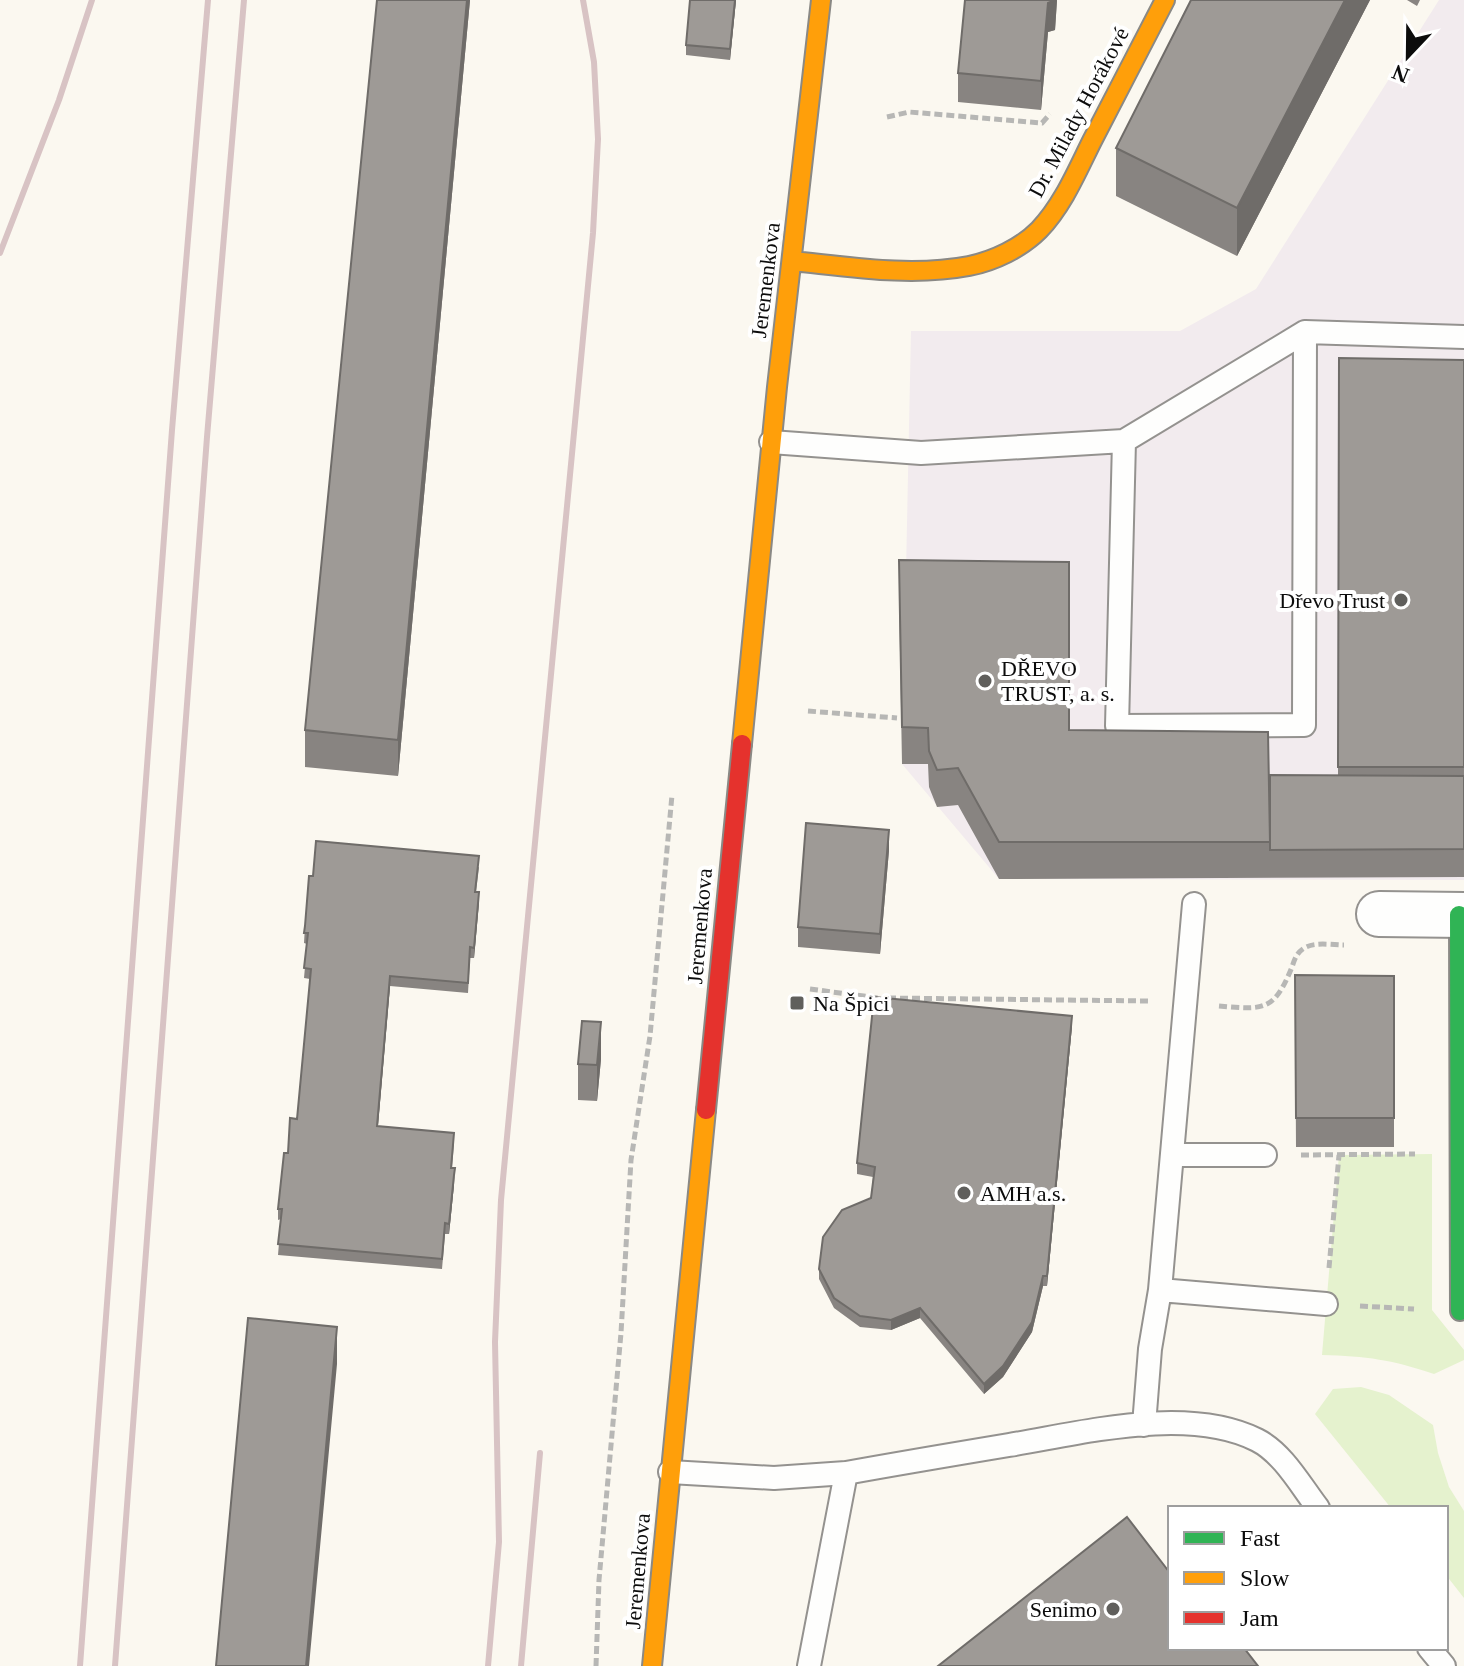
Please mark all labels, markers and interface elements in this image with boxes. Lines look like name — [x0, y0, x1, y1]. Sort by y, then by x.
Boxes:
north arrow — [1368, 16, 1448, 96]
street label: Dr. Milady Horákové — [1023, 23, 1134, 201]
text: N — [1389, 59, 1413, 89]
street label: Jeremenkova — [746, 221, 785, 339]
place label: Dřevo Trust — [1279, 588, 1385, 613]
marker: Dřevo Trust — [1392, 591, 1410, 609]
place label: DŘEVO TRUST, a. s. — [1001, 656, 1115, 706]
marker: DŘEVO TRUST, a. s. — [976, 672, 994, 690]
street label: Jeremenkova — [682, 867, 717, 985]
place label: Na Špici — [813, 991, 889, 1016]
marker: Na Špici — [788, 994, 806, 1012]
place label: AMH a.s. — [980, 1181, 1066, 1206]
marker: AMH a.s. — [955, 1184, 973, 1202]
legend — [1168, 1506, 1448, 1650]
street label: Jeremenkova — [620, 1512, 655, 1630]
text: Fast — [1240, 1525, 1280, 1551]
text: Slow — [1240, 1565, 1290, 1591]
place label: Senimo — [1030, 1597, 1097, 1622]
marker: Senimo — [1104, 1600, 1122, 1618]
text: Jam — [1240, 1605, 1279, 1631]

